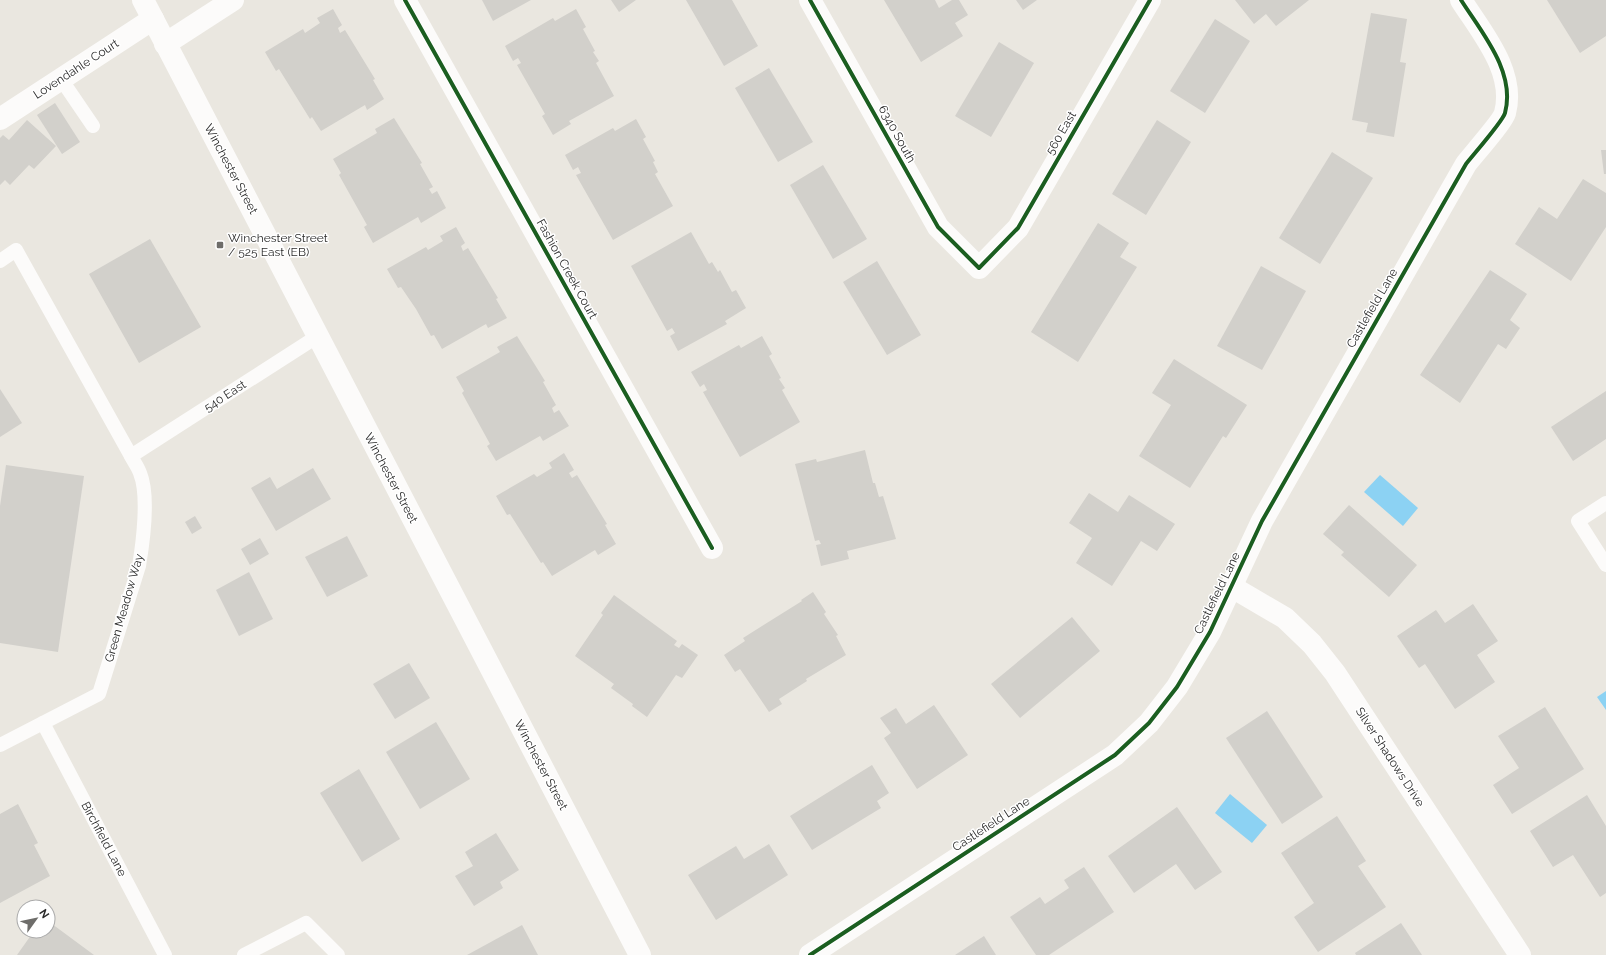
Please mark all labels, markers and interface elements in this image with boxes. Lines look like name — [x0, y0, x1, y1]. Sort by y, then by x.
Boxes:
street label: Lovendahle Court — [31, 36, 121, 102]
street label: 6340 South — [876, 103, 918, 165]
street label: 560 East — [1043, 109, 1079, 157]
street label: Winchester Street — [201, 122, 261, 216]
street label: Fashion Creek Court — [534, 217, 600, 321]
place label: Winchester Street / 525 East (EB) — [228, 231, 328, 259]
marker: Winchester Street / 525 East (EB) — [215, 240, 225, 250]
street label: Castlefield Lane — [1344, 266, 1400, 350]
street label: 540 East — [201, 377, 249, 415]
street label: Winchester Street — [361, 431, 421, 525]
street label: Castlefield Lane — [1191, 550, 1243, 636]
street label: Green Meadow Way — [102, 552, 146, 664]
street label: Silver Shadows Drive — [1353, 705, 1427, 809]
street label: Winchester Street — [511, 718, 571, 812]
street label: Castlefield Lane — [950, 794, 1032, 854]
street label: Birchfield Lane — [78, 799, 130, 879]
north arrow — [16, 899, 56, 939]
text: N — [36, 907, 52, 921]

